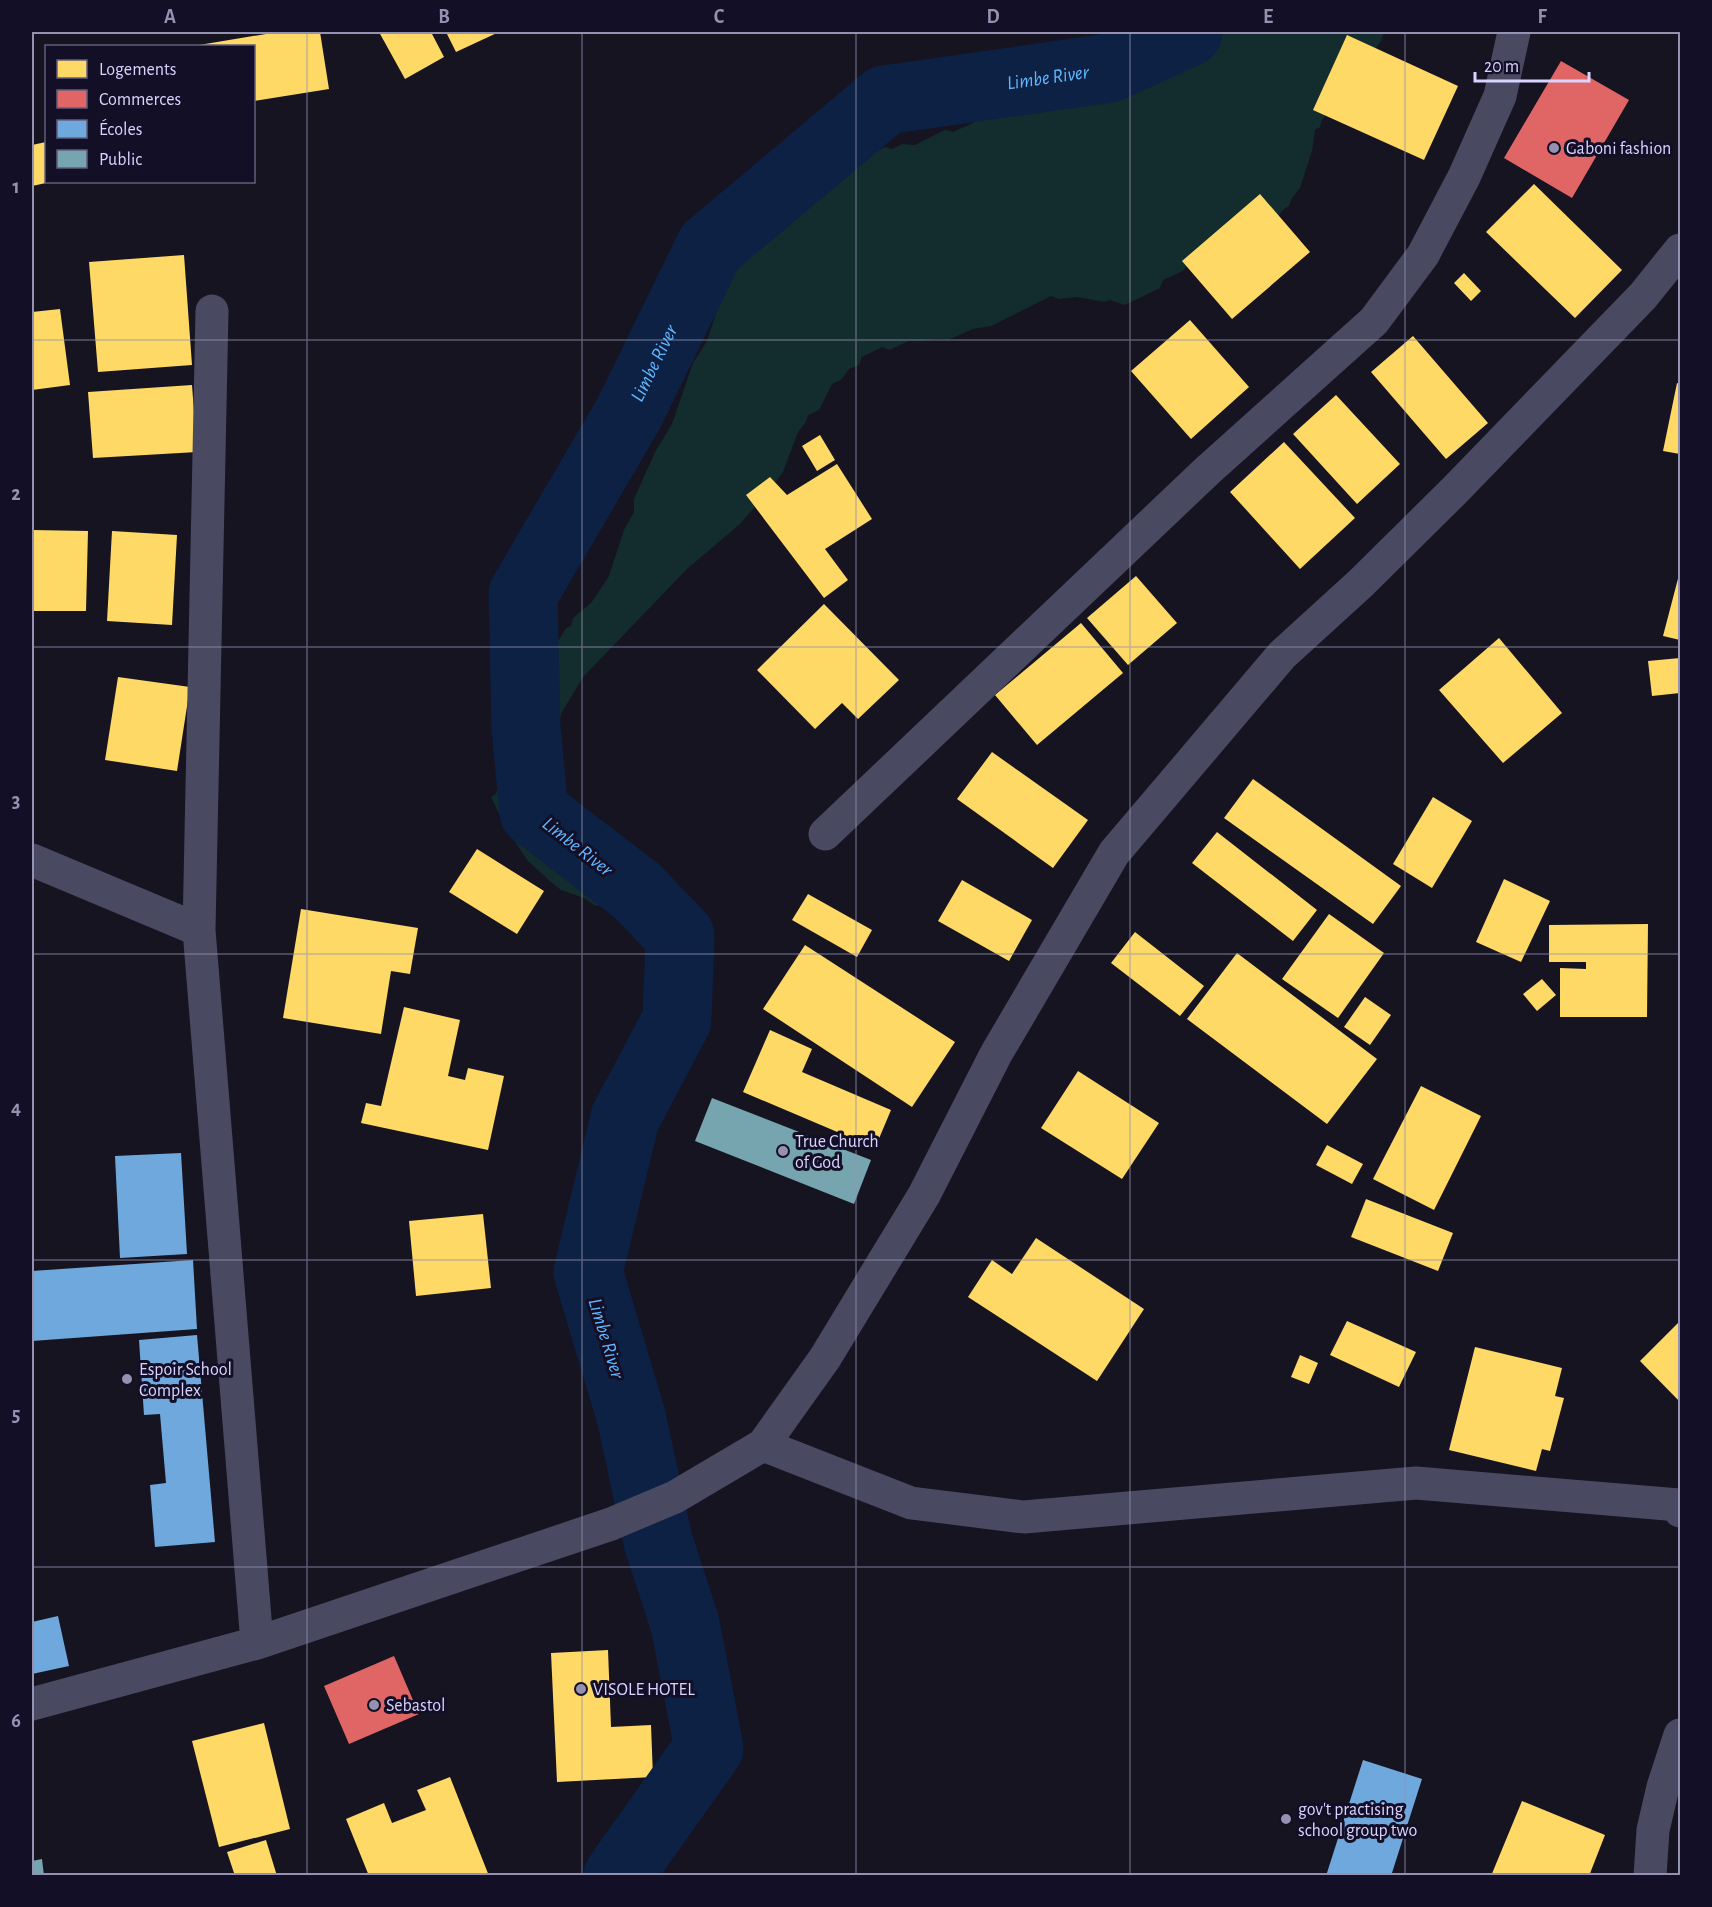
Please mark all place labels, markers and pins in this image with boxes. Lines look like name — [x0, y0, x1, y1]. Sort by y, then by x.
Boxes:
place label: Gaboni fashion — [1566, 140, 1671, 158]
marker: Gaboni fashion — [1547, 141, 1561, 155]
place label: True Church of God — [795, 1133, 879, 1172]
marker: True Church of God — [776, 1144, 790, 1158]
place label: Espoir School Complex — [139, 1361, 232, 1400]
marker: Espoir School Complex — [120, 1372, 134, 1386]
place label: VISOLE HOTEL — [593, 1681, 695, 1699]
marker: VISOLE HOTEL — [574, 1682, 588, 1696]
place label: Sebastol — [386, 1697, 445, 1715]
marker: Sebastol — [367, 1698, 381, 1712]
place label: gov't practising school group two — [1298, 1801, 1417, 1840]
marker: gov't practising school group two — [1279, 1812, 1293, 1826]

